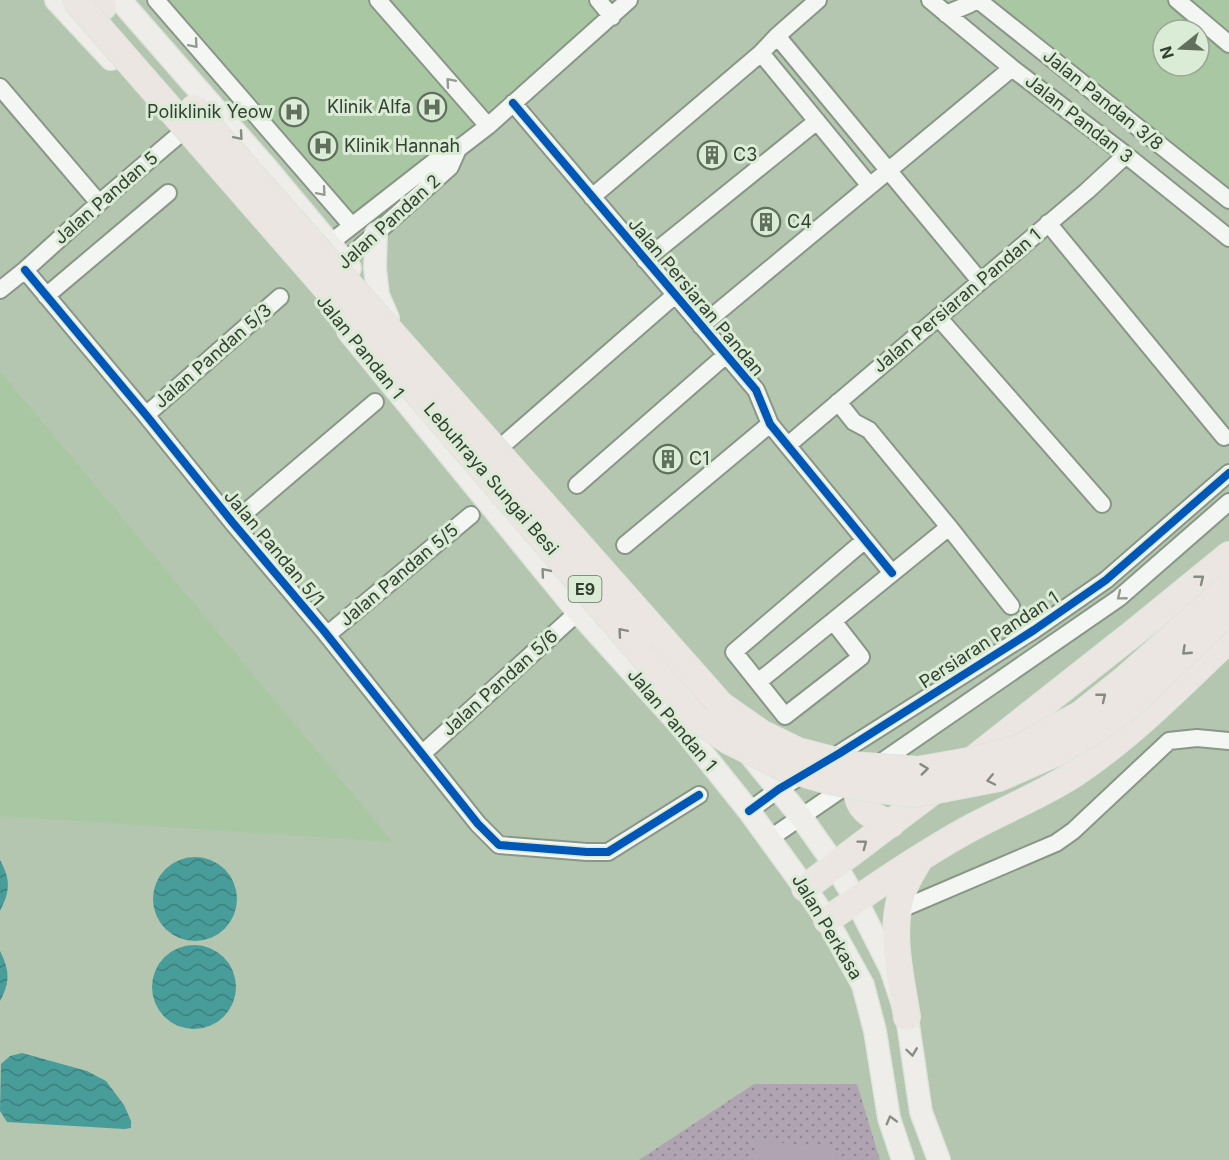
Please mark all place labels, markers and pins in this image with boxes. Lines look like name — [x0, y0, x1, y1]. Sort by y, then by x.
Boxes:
hospital icon: Klinik Alfa — [416, 91, 448, 123]
hospital icon: Poliklinik Yeow — [278, 96, 310, 128]
place label: Klinik Alfa — [327, 96, 411, 117]
place label: Poliklinik Yeow — [147, 101, 273, 122]
hospital icon: Klinik Hannah — [307, 130, 339, 162]
place label: Klinik Hannah — [344, 135, 460, 156]
building icon: C3 — [696, 139, 728, 171]
place label: C3 — [733, 144, 757, 165]
building icon: C4 — [750, 206, 782, 238]
place label: C4 — [787, 211, 812, 232]
building icon: C1 — [652, 443, 684, 475]
place label: C1 — [689, 448, 709, 469]

